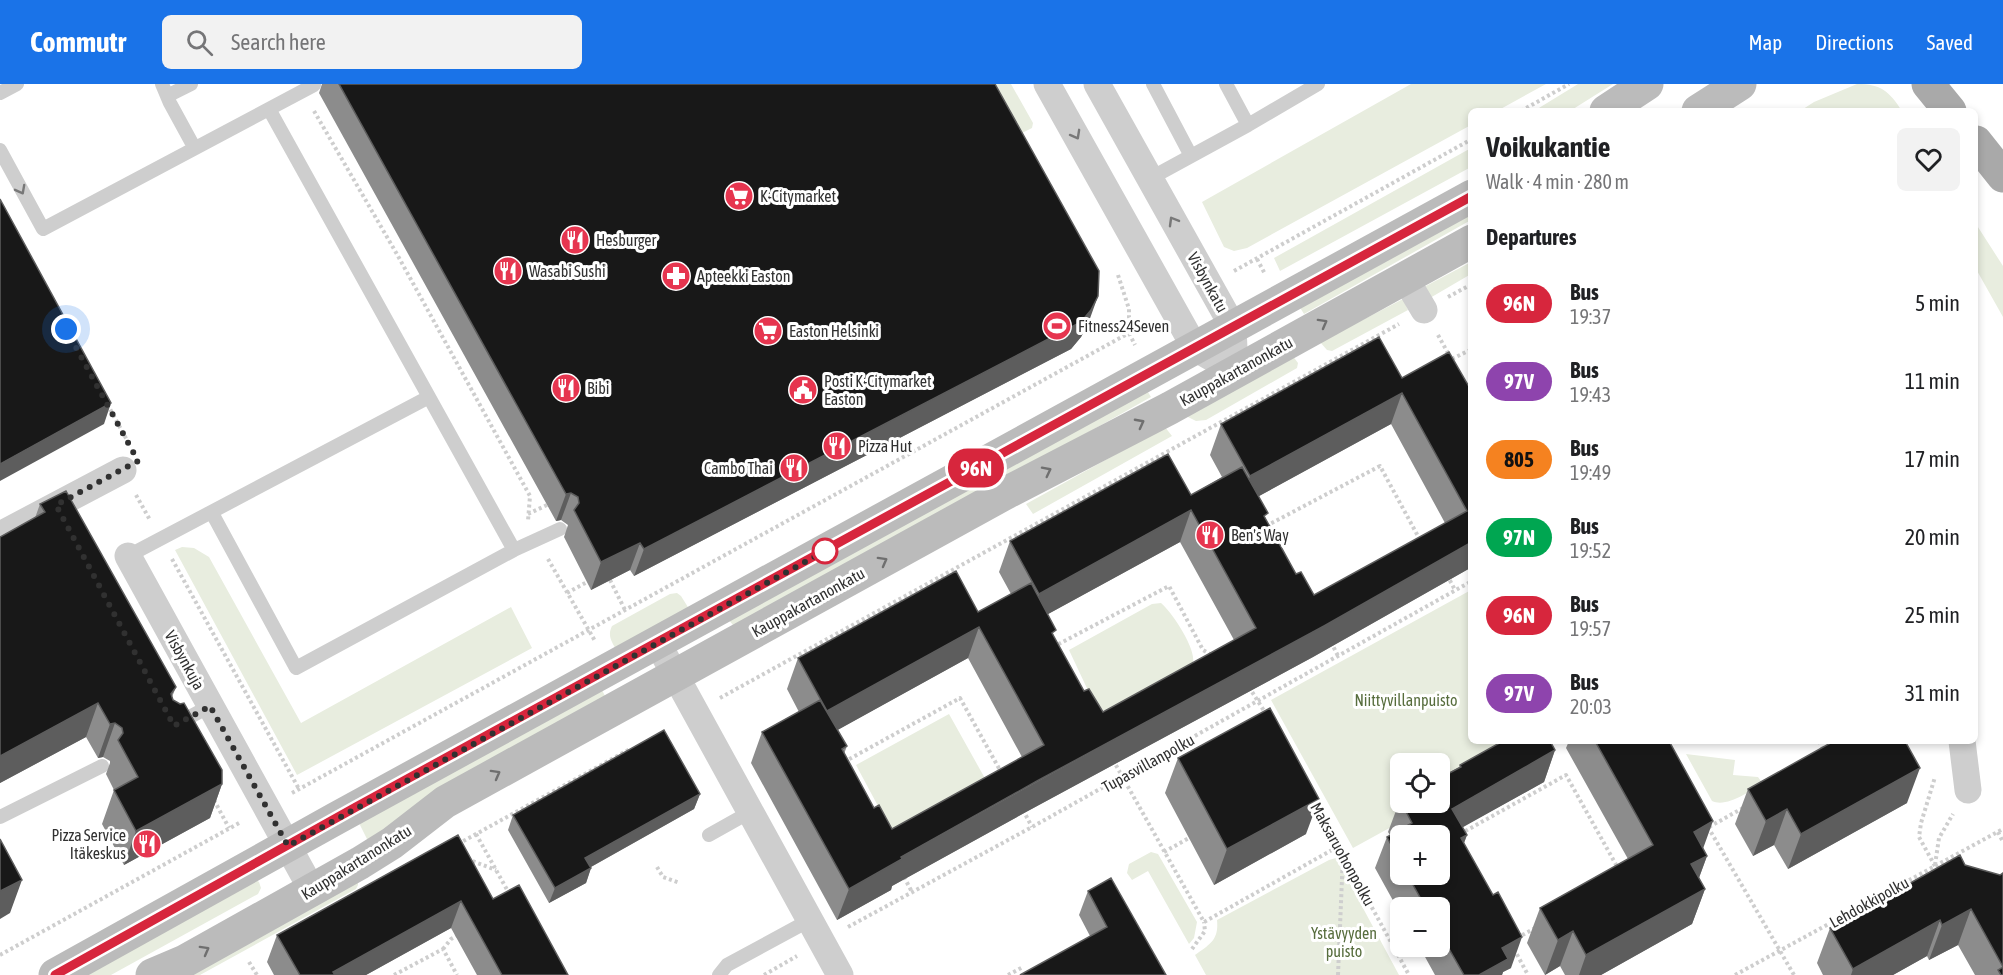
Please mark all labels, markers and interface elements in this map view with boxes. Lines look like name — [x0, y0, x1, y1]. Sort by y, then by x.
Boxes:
search box — [162, 15, 582, 69]
text: Commutr — [30, 26, 126, 58]
icon: search — [183, 26, 216, 59]
text: Search here — [231, 29, 326, 55]
text: Map — [1748, 30, 1782, 54]
text: Directions — [1815, 30, 1894, 54]
text: Saved — [1927, 30, 1973, 54]
button: heart — [1897, 128, 1960, 191]
one-way arrow — [1069, 129, 1080, 139]
text: Voikukantie — [1486, 131, 1610, 163]
text: Walk · 4 min · 280 m — [1486, 170, 1629, 193]
supermarket icon: K-Citymarket — [723, 180, 755, 212]
one-way arrow — [14, 184, 25, 194]
place label: K-Citymarket — [760, 187, 837, 206]
one-way arrow — [1169, 217, 1181, 227]
restaurant icon: Hesburger — [559, 224, 591, 256]
text: Departures — [1486, 224, 1576, 250]
place label: Hesburger — [596, 231, 657, 250]
street label: Visbynkatu — [1183, 249, 1232, 316]
restaurant icon: Wasabi Sushi — [492, 255, 524, 287]
pharmacy icon: Apteekki Easton — [660, 260, 692, 292]
place label: Wasabi Sushi — [529, 262, 606, 280]
place label: Apteekki Easton — [697, 267, 790, 286]
text: Bus — [1570, 279, 1599, 305]
text: 5 min — [1915, 290, 1960, 316]
text: 96N — [1503, 291, 1535, 315]
text: 19:37 — [1570, 305, 1611, 328]
sports icon: Fitness24Seven — [1041, 310, 1073, 342]
your location — [51, 314, 81, 344]
supermarket icon: Easton Helsinki — [752, 315, 784, 347]
place label: Fitness24Seven — [1078, 317, 1169, 335]
one-way arrow — [1317, 319, 1327, 330]
place label: Easton Helsinki — [789, 322, 879, 340]
street label: Kauppakartanonkatu — [1176, 333, 1296, 410]
text: Bus — [1570, 357, 1599, 383]
text: 11 min — [1905, 368, 1960, 394]
text: 97V — [1504, 369, 1534, 393]
restaurant icon: Bibi — [550, 372, 582, 404]
place label: Posti K-Citymarket Easton — [824, 372, 932, 408]
public building icon: Posti K-Citymarket Easton — [787, 374, 819, 406]
place label: Bibi — [587, 379, 610, 397]
text: 19:43 — [1570, 383, 1611, 406]
one-way arrow — [1134, 419, 1144, 430]
restaurant icon: Pizza Hut — [821, 430, 853, 462]
text: Bus — [1570, 435, 1599, 461]
place label: Pizza Hut — [858, 437, 912, 455]
text: 17 min — [1905, 446, 1960, 472]
text: 805 — [1504, 447, 1534, 471]
line badge: 96N — [942, 448, 1010, 488]
restaurant icon: Cambo Thai — [778, 452, 810, 484]
text: 96N — [960, 456, 992, 480]
place label: Cambo Thai — [704, 459, 773, 477]
text: 19:49 — [1570, 461, 1611, 484]
one-way arrow — [1041, 467, 1052, 479]
text: Bus — [1570, 513, 1599, 539]
restaurant icon: Ben's Way — [1194, 519, 1226, 551]
text: 20 min — [1905, 524, 1960, 550]
text: 97N — [1503, 525, 1535, 549]
place label: Ben's Way — [1231, 526, 1289, 545]
unlabelled marker — [812, 538, 838, 564]
text: 19:52 — [1570, 539, 1611, 562]
one-way arrow — [877, 557, 887, 568]
street label: Kauppakartanonkatu — [748, 564, 868, 641]
text: Bus — [1570, 591, 1599, 617]
text: 25 min — [1905, 602, 1960, 628]
text: 96N — [1503, 603, 1535, 627]
text: 19:57 — [1570, 617, 1611, 640]
street label: Visbynkuja — [161, 627, 209, 693]
text: Bus — [1570, 669, 1599, 695]
text: 31 min — [1905, 680, 1960, 706]
text: 97V — [1504, 681, 1534, 705]
park label: Niittyvillanpuisto — [1354, 691, 1458, 710]
text: 20:03 — [1570, 695, 1612, 718]
street label: Tupasvillanpolku — [1099, 730, 1198, 797]
map controls — [1390, 753, 1450, 957]
button: locate — [1390, 753, 1450, 813]
one-way arrow — [490, 769, 500, 781]
street label: Maksaruohonpolku — [1306, 799, 1379, 909]
street label: Kauppakartanonkatu — [298, 821, 415, 904]
button: + — [1390, 825, 1450, 885]
place label: Pizza Service Itäkeskus — [51, 826, 126, 862]
restaurant icon: Pizza Service Itäkeskus — [131, 828, 163, 860]
street label: Lehdokkipolku — [1826, 873, 1912, 932]
button: − — [1390, 897, 1450, 957]
park label: Ystävyyden puisto — [1311, 924, 1377, 961]
one-way arrow — [199, 946, 209, 957]

